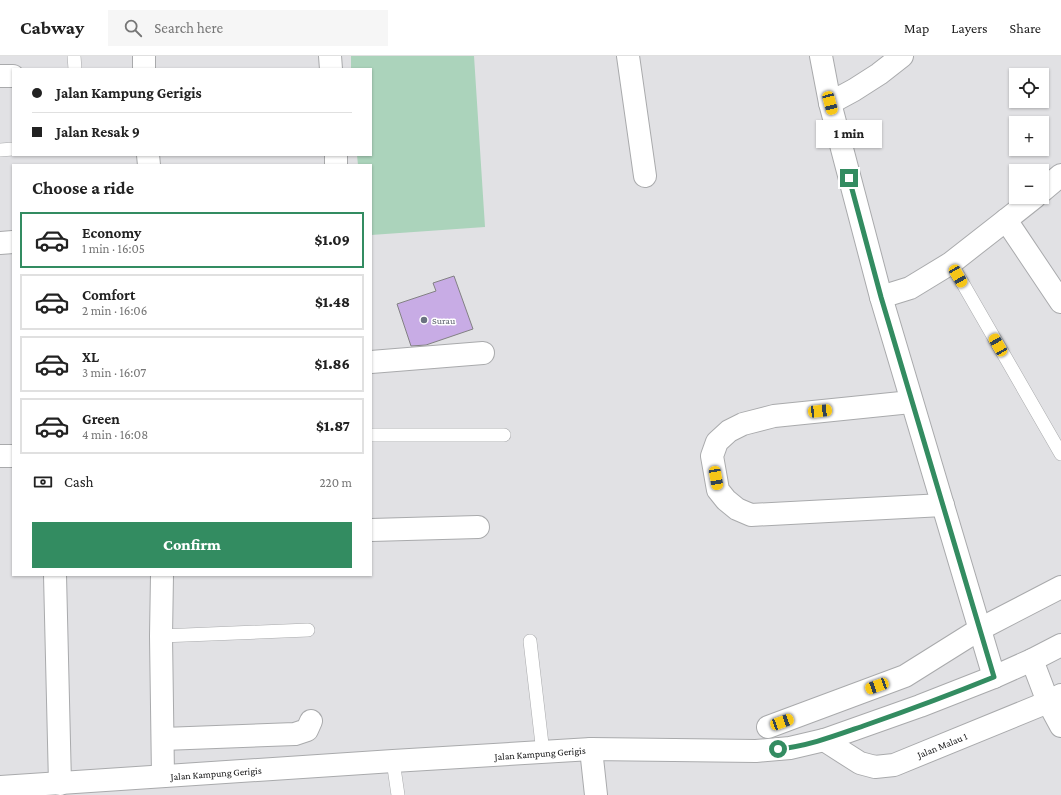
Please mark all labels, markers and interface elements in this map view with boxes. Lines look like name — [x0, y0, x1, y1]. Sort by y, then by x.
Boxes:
search box — [108, 10, 388, 46]
text: Cabway — [20, 17, 84, 38]
icon: search — [122, 17, 144, 39]
text: Search here — [154, 20, 223, 36]
text: Map — [904, 20, 929, 36]
text: Layers — [951, 20, 988, 36]
text: Share — [1010, 20, 1041, 36]
map controls — [1009, 68, 1049, 204]
button: locate — [1009, 68, 1049, 108]
text: Jalan Kampung Gerigis — [56, 85, 202, 101]
car — [821, 90, 839, 116]
button: + — [1009, 116, 1049, 156]
callout: 1 min — [816, 120, 882, 148]
text: Jalan Resak 9 — [56, 124, 140, 140]
text: 1 min — [834, 126, 864, 141]
button: − — [1009, 164, 1049, 204]
route end — [840, 169, 858, 187]
text: Choose a ride — [32, 178, 134, 198]
icon: car — [34, 222, 70, 258]
text: Economy — [82, 225, 141, 241]
text: $1.09 — [315, 232, 350, 248]
text: 1 min · 16:05 — [82, 241, 145, 256]
car — [947, 263, 969, 289]
icon: car — [34, 284, 70, 320]
text: Comfort — [82, 287, 136, 303]
text: $1.48 — [315, 294, 350, 310]
text: 2 min · 16:06 — [82, 303, 147, 318]
marker: Surau — [419, 315, 429, 325]
place label: Surau — [432, 315, 456, 326]
car — [987, 332, 1009, 358]
icon: car — [34, 346, 70, 382]
text: XL — [82, 349, 99, 365]
text: $1.86 — [315, 356, 350, 372]
text: 3 min · 16:07 — [82, 365, 146, 380]
car — [807, 404, 833, 418]
icon: car — [34, 408, 70, 444]
text: Green — [82, 411, 120, 427]
text: $1.87 — [316, 418, 350, 434]
text: 4 min · 16:08 — [82, 427, 148, 442]
car — [708, 465, 724, 491]
icon: cash — [32, 471, 54, 493]
text: Cash — [64, 474, 94, 490]
text: 220 m — [319, 475, 352, 490]
button: Confirm — [32, 522, 352, 568]
car — [864, 676, 890, 696]
car — [769, 712, 795, 732]
street label: Jalan Malau 1 — [915, 730, 969, 761]
route start — [769, 740, 787, 758]
street label: Jalan Kampung Gerigis — [493, 745, 586, 762]
street label: Jalan Kampung Gerigis — [169, 765, 262, 782]

